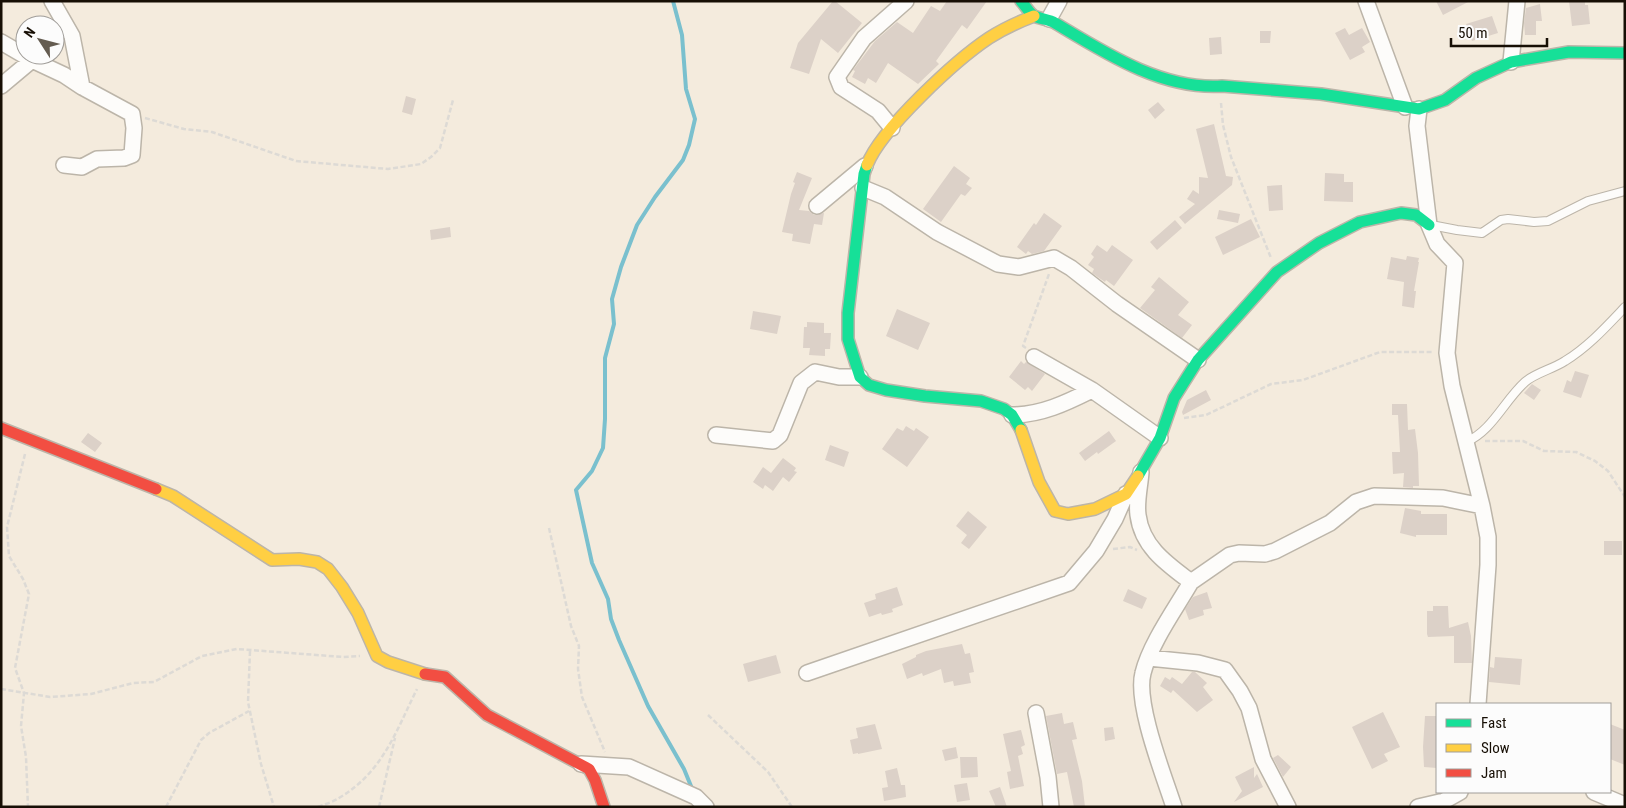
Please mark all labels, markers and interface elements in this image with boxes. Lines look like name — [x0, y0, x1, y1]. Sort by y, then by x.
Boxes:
north arrow — [15, 15, 65, 65]
scale bar — [1451, 15, 1547, 47]
text: N — [20, 24, 38, 41]
text: 50 m — [1458, 24, 1488, 42]
legend — [1436, 703, 1611, 793]
text: Fast — [1481, 714, 1506, 732]
text: Slow — [1481, 739, 1510, 757]
text: Jam — [1481, 764, 1507, 782]

